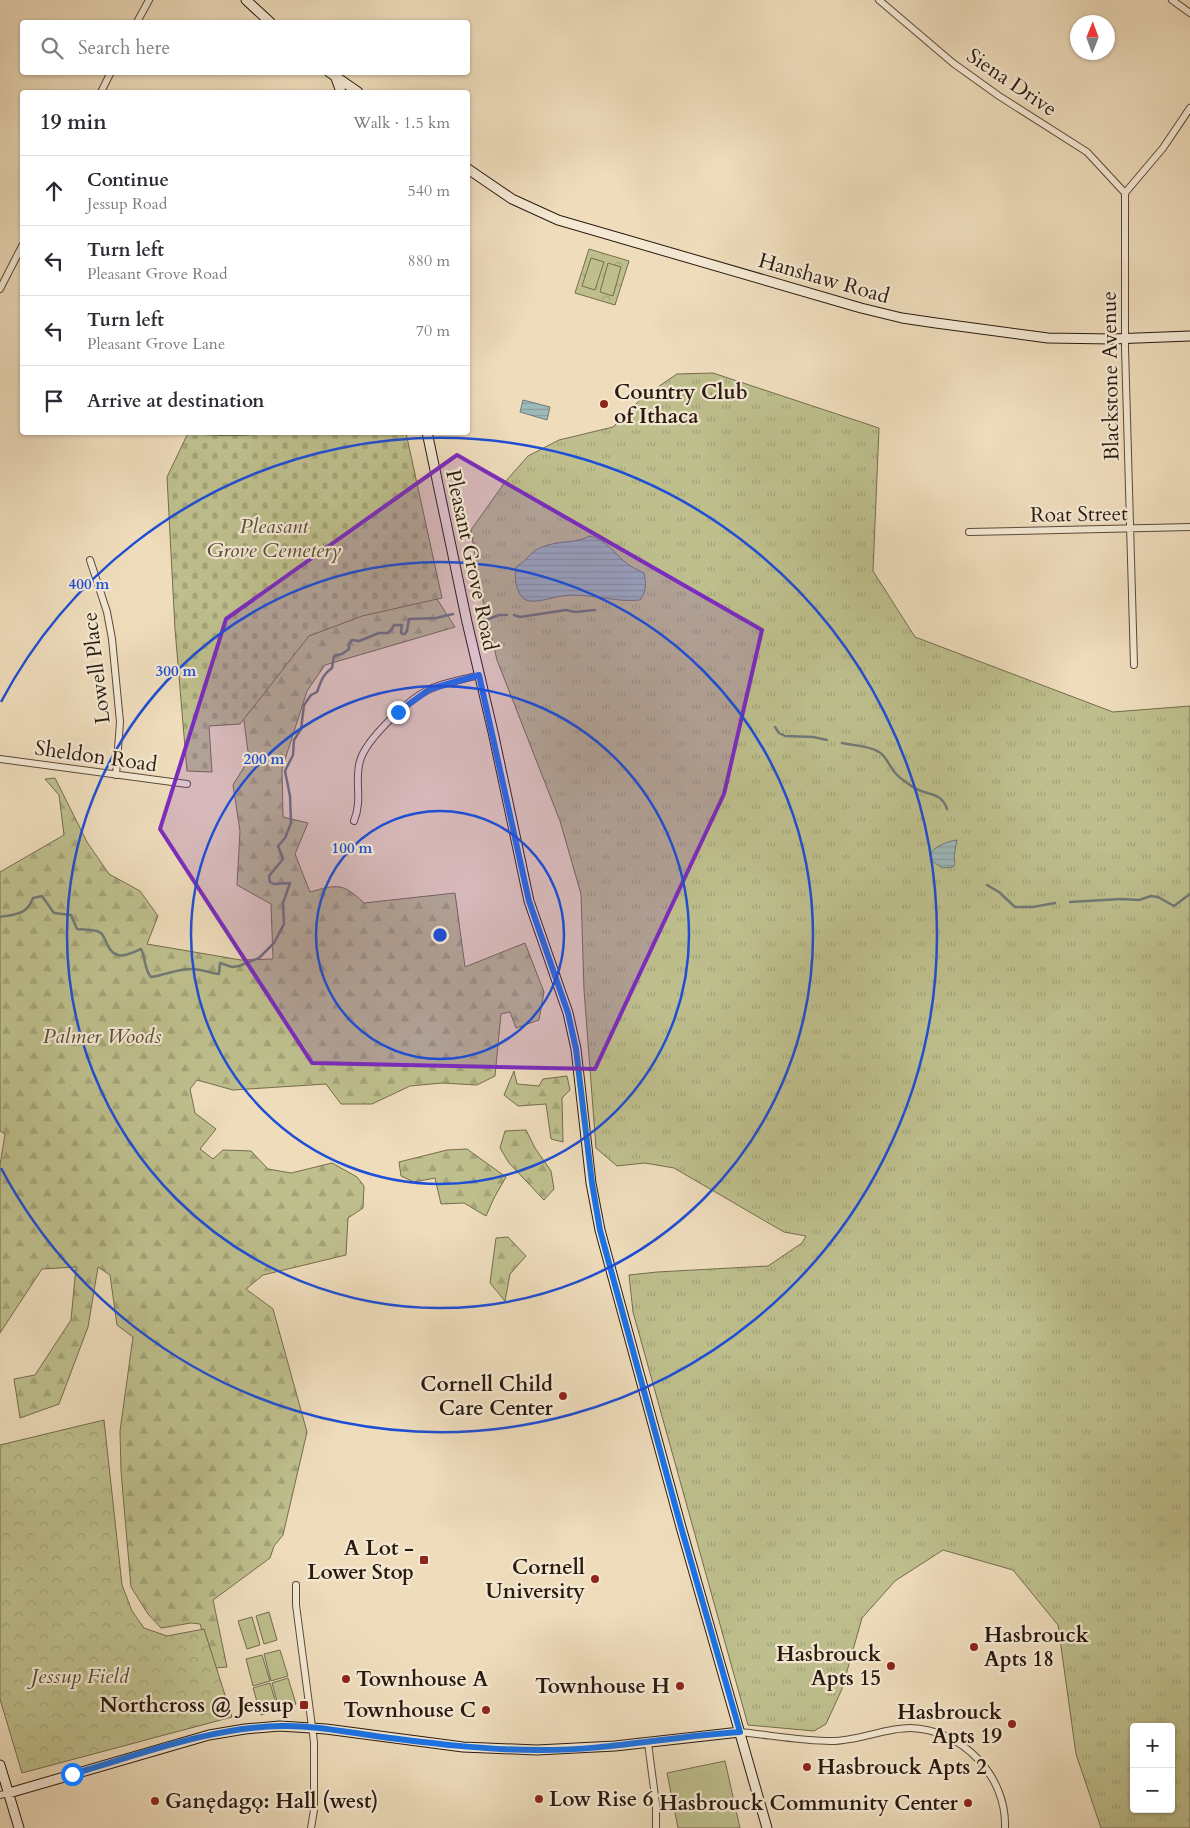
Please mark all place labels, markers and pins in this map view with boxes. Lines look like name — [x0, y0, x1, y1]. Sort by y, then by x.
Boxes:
place label: Country Club of Ithaca — [614, 378, 748, 431]
marker: Country Club of Ithaca — [598, 398, 610, 410]
centre of rings — [431, 926, 449, 944]
place label: Cornell Child Care Center — [420, 1370, 554, 1423]
marker: Cornell Child Care Center — [557, 1390, 569, 1402]
place label: A Lot - Lower Stop — [307, 1534, 414, 1587]
place label: Cornell University — [486, 1553, 585, 1606]
marker: A Lot - Lower Stop — [418, 1554, 430, 1566]
marker: Cornell University — [589, 1573, 601, 1585]
place label: Hasbrouck Apts 18 — [984, 1621, 1089, 1674]
place label: Hasbrouck Apts 15 — [776, 1640, 881, 1693]
marker: Hasbrouck Apts 18 — [968, 1641, 980, 1653]
marker: Hasbrouck Apts 15 — [885, 1660, 897, 1672]
place label: Townhouse A — [356, 1665, 489, 1694]
place label: Townhouse H — [535, 1672, 670, 1701]
marker: Townhouse A — [340, 1673, 352, 1685]
marker: Townhouse H — [674, 1680, 686, 1692]
place label: Northcross @ Jessup — [100, 1691, 294, 1720]
place label: Townhouse C — [343, 1696, 476, 1725]
place label: Hasbrouck Apts 19 — [897, 1698, 1002, 1751]
marker: Northcross @ Jessup — [298, 1699, 310, 1711]
marker: Townhouse C — [480, 1704, 492, 1716]
marker: Hasbrouck Apts 19 — [1006, 1718, 1018, 1730]
place label: Hasbrouck Apts 2 — [817, 1753, 987, 1782]
marker: Hasbrouck Apts 2 — [801, 1761, 813, 1773]
place label: Low Rise 6 — [549, 1785, 654, 1814]
place label: Ganędagǫ: Hall (west) — [165, 1787, 378, 1816]
place label: Hasbrouck Community Center — [659, 1789, 959, 1818]
marker: Low Rise 6 — [533, 1793, 545, 1805]
marker: Ganędagǫ: Hall (west) — [149, 1795, 161, 1807]
marker: Hasbrouck Community Center — [962, 1797, 974, 1809]

